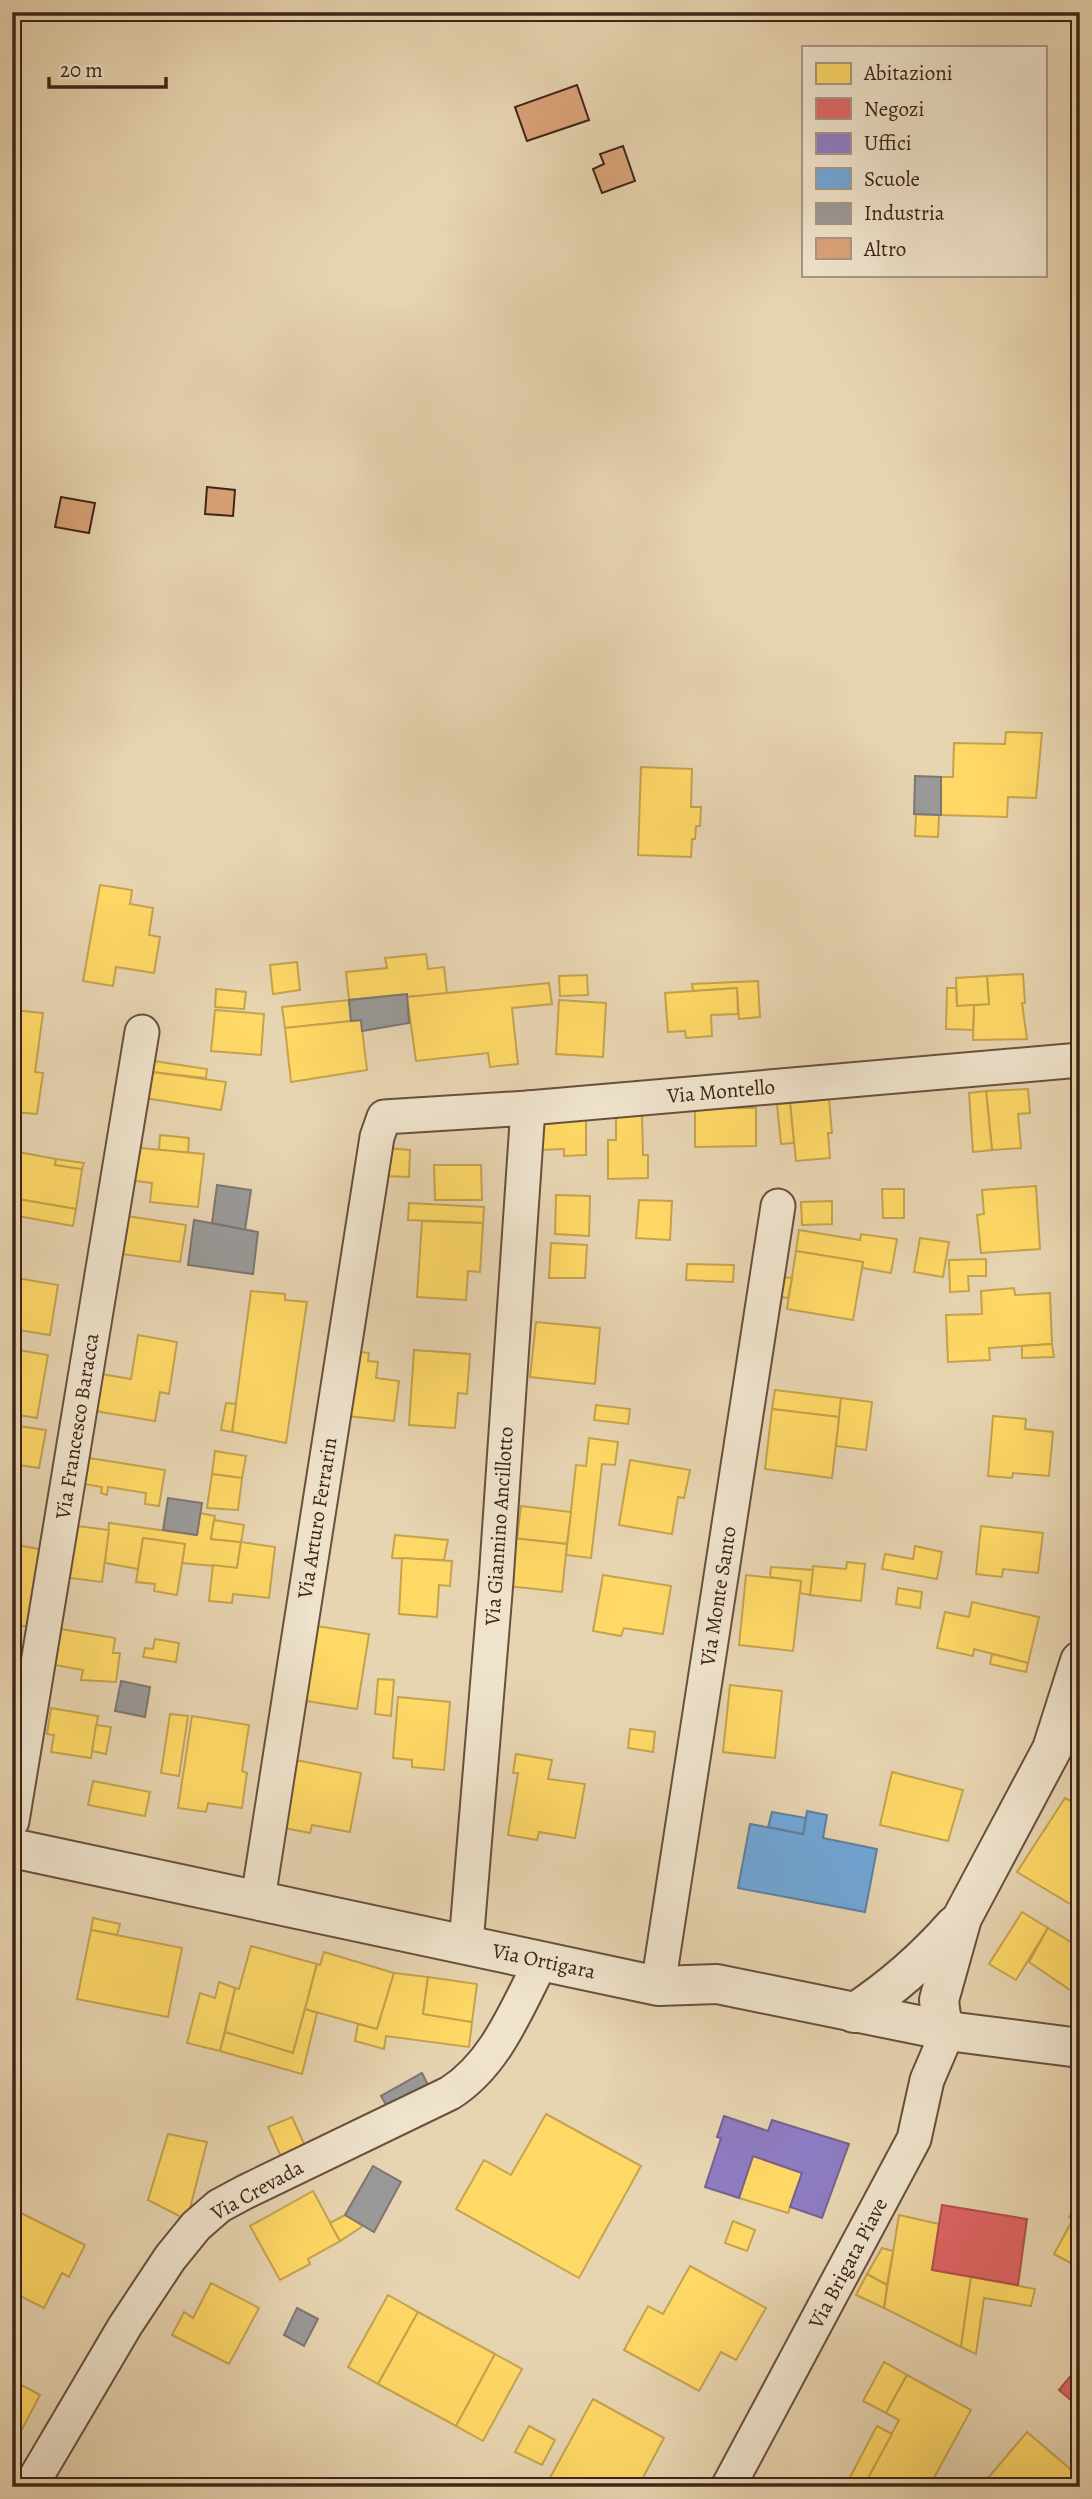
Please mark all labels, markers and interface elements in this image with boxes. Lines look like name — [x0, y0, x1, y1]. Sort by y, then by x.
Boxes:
scale bar — [49, 46, 166, 90]
legend — [802, 46, 1046, 276]
text: 20 m — [60, 56, 103, 84]
text: Abitazioni — [863, 59, 953, 87]
text: Negozi — [864, 95, 925, 123]
text: Uffici — [864, 129, 912, 157]
text: Scuole — [864, 165, 920, 193]
text: Industria — [864, 199, 945, 227]
text: Altro — [863, 235, 906, 263]
street label: Via Montello — [665, 1072, 776, 1110]
street label: Via Francesco Baracca — [48, 1331, 106, 1522]
street label: Via Giannino Ancillotto — [478, 1426, 520, 1627]
street label: Via Arturo Ferrarin — [290, 1435, 344, 1602]
street label: Via Monte Santo — [693, 1524, 743, 1669]
street label: Via Ortigara — [489, 1936, 598, 1986]
street label: Via Crevada — [205, 2153, 308, 2227]
street label: Via Brigata Piave — [801, 2193, 894, 2334]

